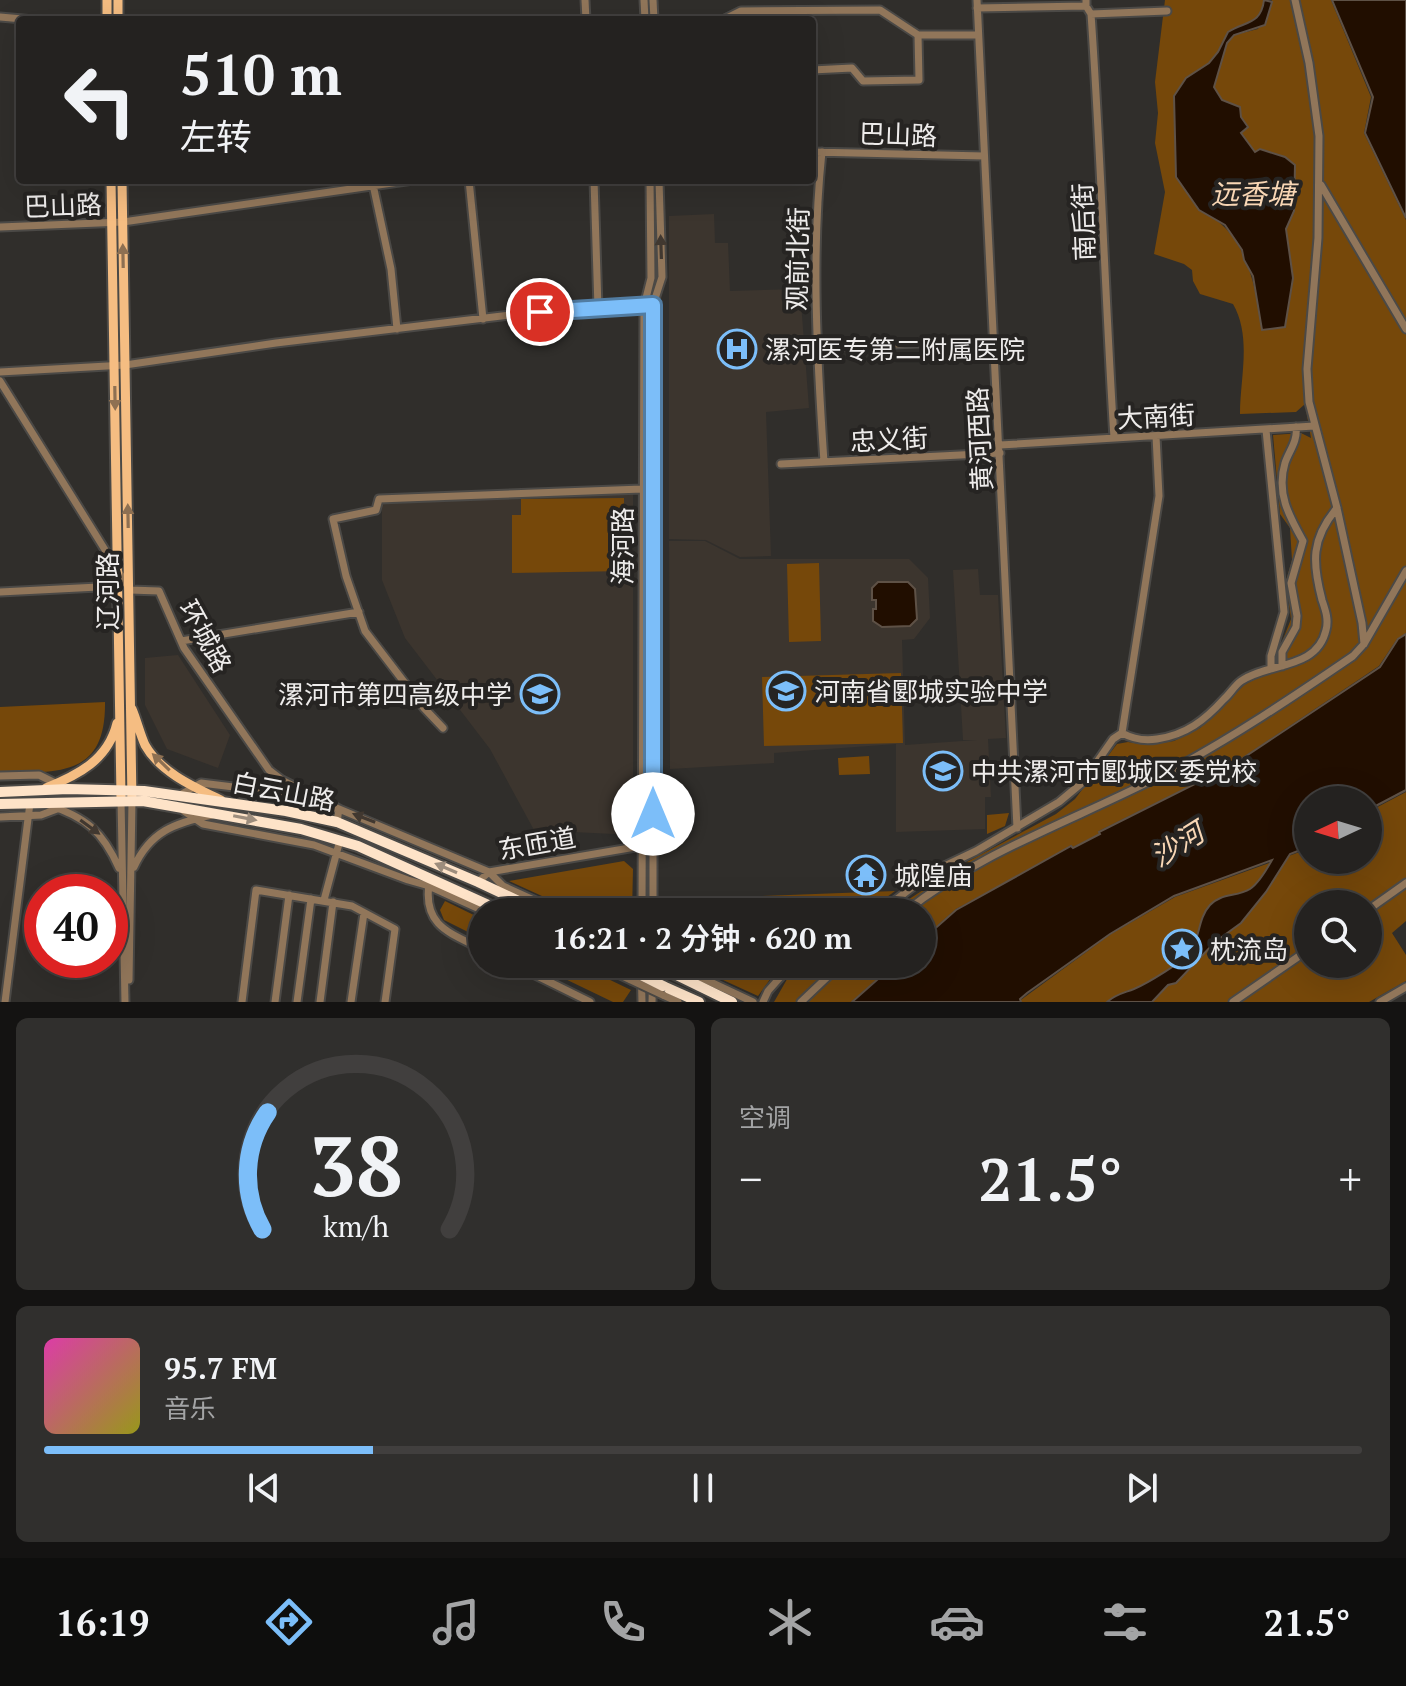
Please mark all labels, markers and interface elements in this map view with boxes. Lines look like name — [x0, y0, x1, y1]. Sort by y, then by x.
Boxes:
text: 510 m — [180, 37, 342, 111]
icon: left — [48, 48, 152, 152]
text: 左转 — [180, 113, 252, 160]
street label: 巴山路 — [858, 116, 938, 152]
water label: 远香塘 — [1211, 175, 1299, 212]
street label: 南后街 — [1065, 182, 1101, 262]
street label: 巴山路 — [23, 187, 103, 223]
street label: 观前北街 — [779, 207, 815, 311]
one-way arrow — [655, 234, 668, 259]
one-way arrow — [117, 243, 130, 268]
pin — [506, 278, 574, 346]
icon: arrive — [518, 290, 562, 334]
hospital icon: 漯河医专第二附属医院 — [716, 328, 758, 370]
place label: 漯河医专第二附属医院 — [765, 332, 1025, 366]
one-way arrow — [108, 386, 121, 411]
street label: 黄河西路 — [959, 386, 999, 492]
street label: 大南街 — [1116, 397, 1196, 435]
street label: 忠义街 — [849, 420, 929, 458]
one-way arrow — [122, 503, 134, 528]
street label: 海河路 — [605, 507, 639, 585]
street label: 辽河路 — [90, 552, 124, 630]
street label: 环城路 — [172, 594, 240, 678]
school or university icon: 河南省郾城实验中学 — [765, 670, 807, 712]
school or university icon: 漯河市第四高级中学 — [519, 673, 561, 715]
place label: 河南省郾城实验中学 — [814, 674, 1048, 708]
place label: 漯河市第四高级中学 — [278, 677, 512, 711]
school or university icon: 中共漯河市郾城区委党校 — [922, 750, 964, 792]
one-way arrow — [152, 753, 171, 771]
place label: 中共漯河市郾城区委党校 — [971, 754, 1257, 788]
street label: 白云山路 — [230, 764, 338, 818]
position arrow — [611, 772, 695, 856]
north arrow — [1294, 786, 1382, 874]
map controls — [1294, 786, 1382, 978]
one-way arrow — [352, 811, 376, 824]
water label: 沙河 — [1143, 811, 1215, 875]
one-way arrow — [232, 813, 257, 825]
one-way arrow — [79, 819, 100, 834]
street label: 东匝道 — [496, 819, 578, 867]
temple icon: 城隍庙 — [845, 854, 887, 896]
place label: 城隍庙 — [894, 858, 972, 892]
one-way arrow — [434, 862, 458, 875]
speed limit sign: 40 — [24, 874, 128, 978]
button: search — [1294, 890, 1382, 978]
text: 16:21 · 2 分钟 · 620 m — [552, 918, 852, 958]
place icon: 枕流岛 — [1161, 928, 1203, 970]
place label: 枕流岛 — [1210, 932, 1288, 966]
text: 空调 — [739, 1100, 791, 1134]
text: 38 — [308, 1110, 403, 1220]
text: 21.5° — [978, 1139, 1123, 1218]
text: − — [739, 1149, 762, 1208]
text: + — [1339, 1149, 1362, 1208]
text: km/h — [322, 1207, 389, 1245]
text: 95.7 FM — [164, 1348, 277, 1388]
text: 音乐 — [164, 1391, 216, 1425]
icon: previous — [242, 1466, 286, 1510]
icon: pause — [681, 1466, 725, 1510]
icon: next — [1120, 1466, 1164, 1510]
icon: directions — [261, 1594, 317, 1650]
icon: music — [428, 1594, 484, 1650]
icon: phone — [595, 1594, 651, 1650]
icon: climate — [762, 1594, 818, 1650]
icon: car — [929, 1594, 985, 1650]
icon: filters — [1097, 1594, 1153, 1650]
text: 16:19 — [56, 1599, 149, 1646]
text: 21.5° — [1264, 1599, 1350, 1646]

